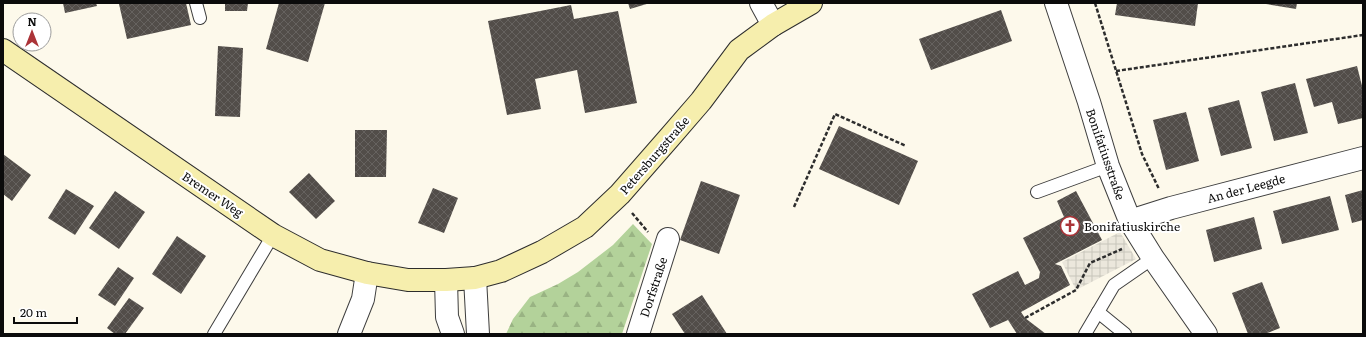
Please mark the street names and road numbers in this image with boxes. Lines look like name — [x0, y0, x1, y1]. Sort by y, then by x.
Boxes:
street label: Bonifatiusstraße — [1082, 106, 1130, 202]
street label: Petersburgstraße — [615, 112, 693, 198]
street label: Bremer Weg — [179, 167, 247, 221]
street label: An der Leegde — [1205, 169, 1287, 207]
street label: Dorfstraße — [635, 254, 671, 320]

